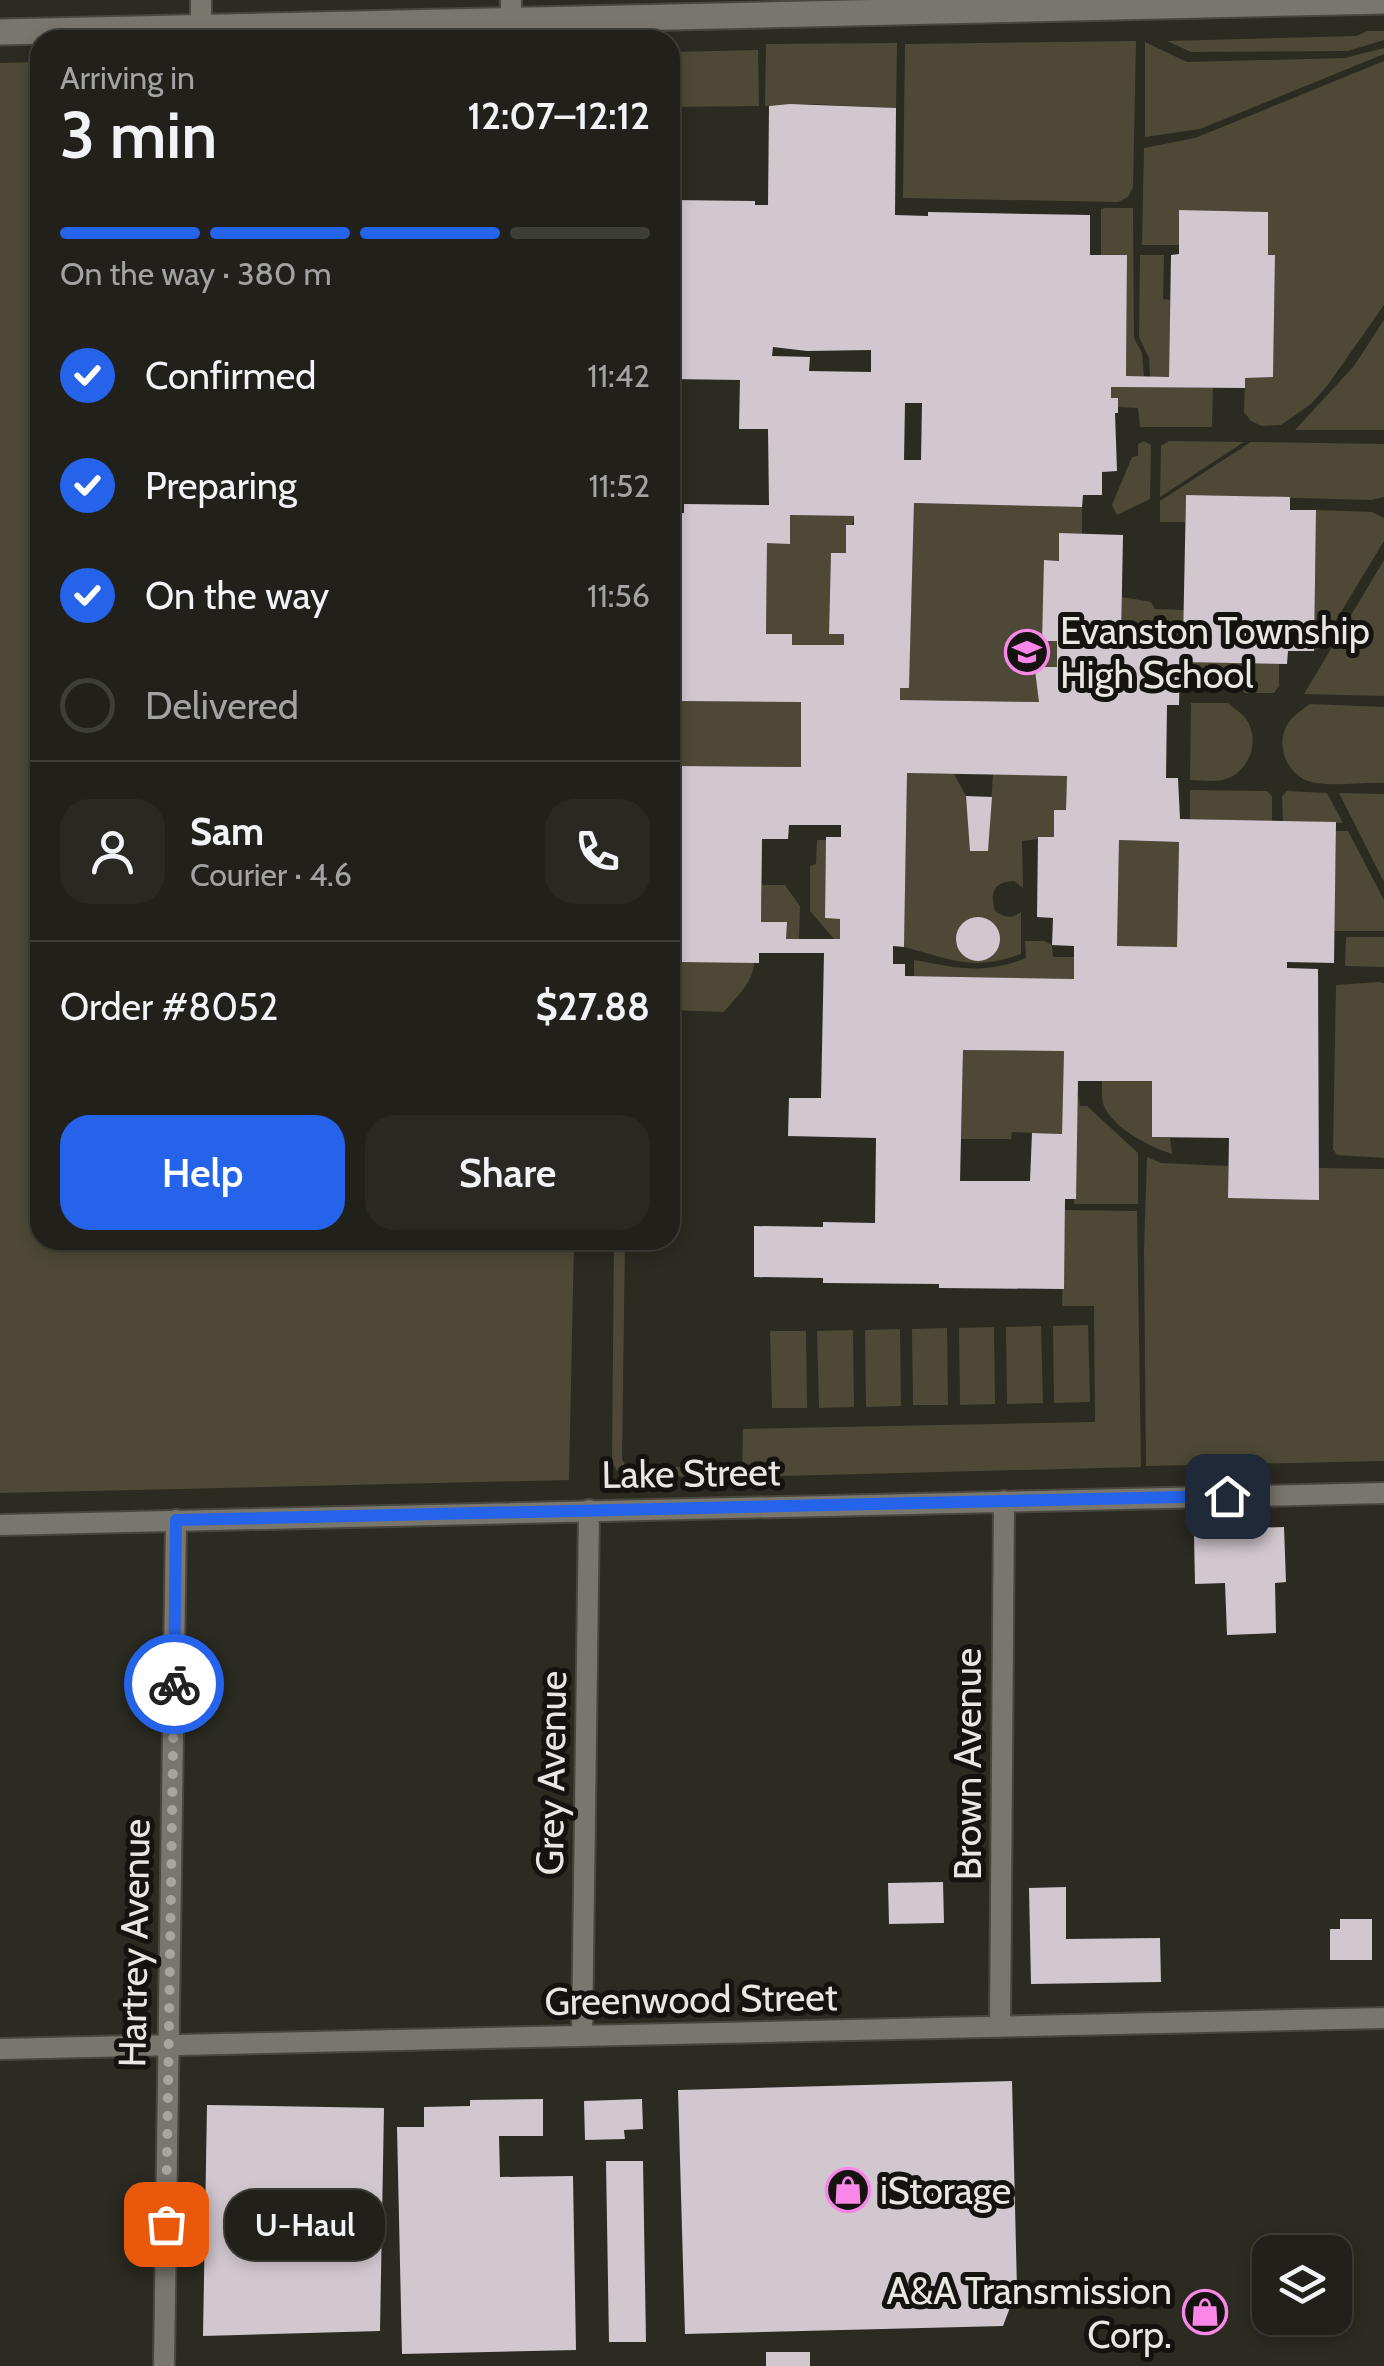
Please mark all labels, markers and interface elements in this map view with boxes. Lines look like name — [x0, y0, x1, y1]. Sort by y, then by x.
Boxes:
text: Arriving in — [60, 58, 195, 97]
text: 12:07–12:12 — [468, 92, 650, 139]
text: 3 min — [60, 95, 217, 174]
text: On the way · 380 m — [60, 254, 332, 293]
icon: check — [60, 348, 115, 403]
text: Confirmed — [145, 352, 316, 399]
text: 11:42 — [587, 356, 650, 395]
icon: check — [60, 458, 115, 513]
text: Preparing — [145, 462, 297, 509]
text: 11:52 — [588, 466, 650, 505]
icon: check — [60, 568, 115, 623]
text: On the way — [145, 572, 329, 619]
text: 11:56 — [587, 576, 650, 615]
place label: Evanston Township High School — [1060, 607, 1370, 698]
school or university icon: Evanston Township High School — [1004, 629, 1050, 675]
text: Delivered — [145, 682, 299, 729]
button: person — [60, 799, 165, 904]
button: phone — [545, 799, 650, 904]
text: Sam — [190, 808, 264, 855]
text: Courier · 4.6 — [190, 855, 352, 894]
text: Order #8052 — [60, 983, 278, 1030]
text: $27.88 — [535, 983, 650, 1030]
button: Help — [60, 1115, 345, 1230]
button: Share — [365, 1115, 650, 1230]
street label: Lake Street — [601, 1448, 781, 1498]
pin — [1185, 1454, 1270, 1539]
icon: home — [1200, 1469, 1255, 1524]
courier — [124, 1634, 224, 1734]
street label: Brown Avenue — [944, 1648, 991, 1880]
icon: bike — [147, 1657, 202, 1712]
street label: Grey Avenue — [526, 1670, 576, 1876]
street label: Hartrey Avenue — [108, 1818, 160, 2068]
street label: Greenwood Street — [544, 1973, 838, 2025]
shop icon: iStorage — [825, 2167, 871, 2213]
place label: iStorage — [880, 2167, 1011, 2214]
pin — [124, 2182, 209, 2267]
callout: U-Haul — [226, 2189, 386, 2259]
icon: bag — [139, 2197, 194, 2252]
text: U-Haul — [255, 2205, 355, 2244]
map controls — [1252, 2235, 1352, 2335]
button: layers — [1252, 2235, 1352, 2335]
place label: A&A Transmission Corp. — [887, 2267, 1172, 2358]
shop icon: A&A Transmission Corp. — [1182, 2289, 1228, 2335]

